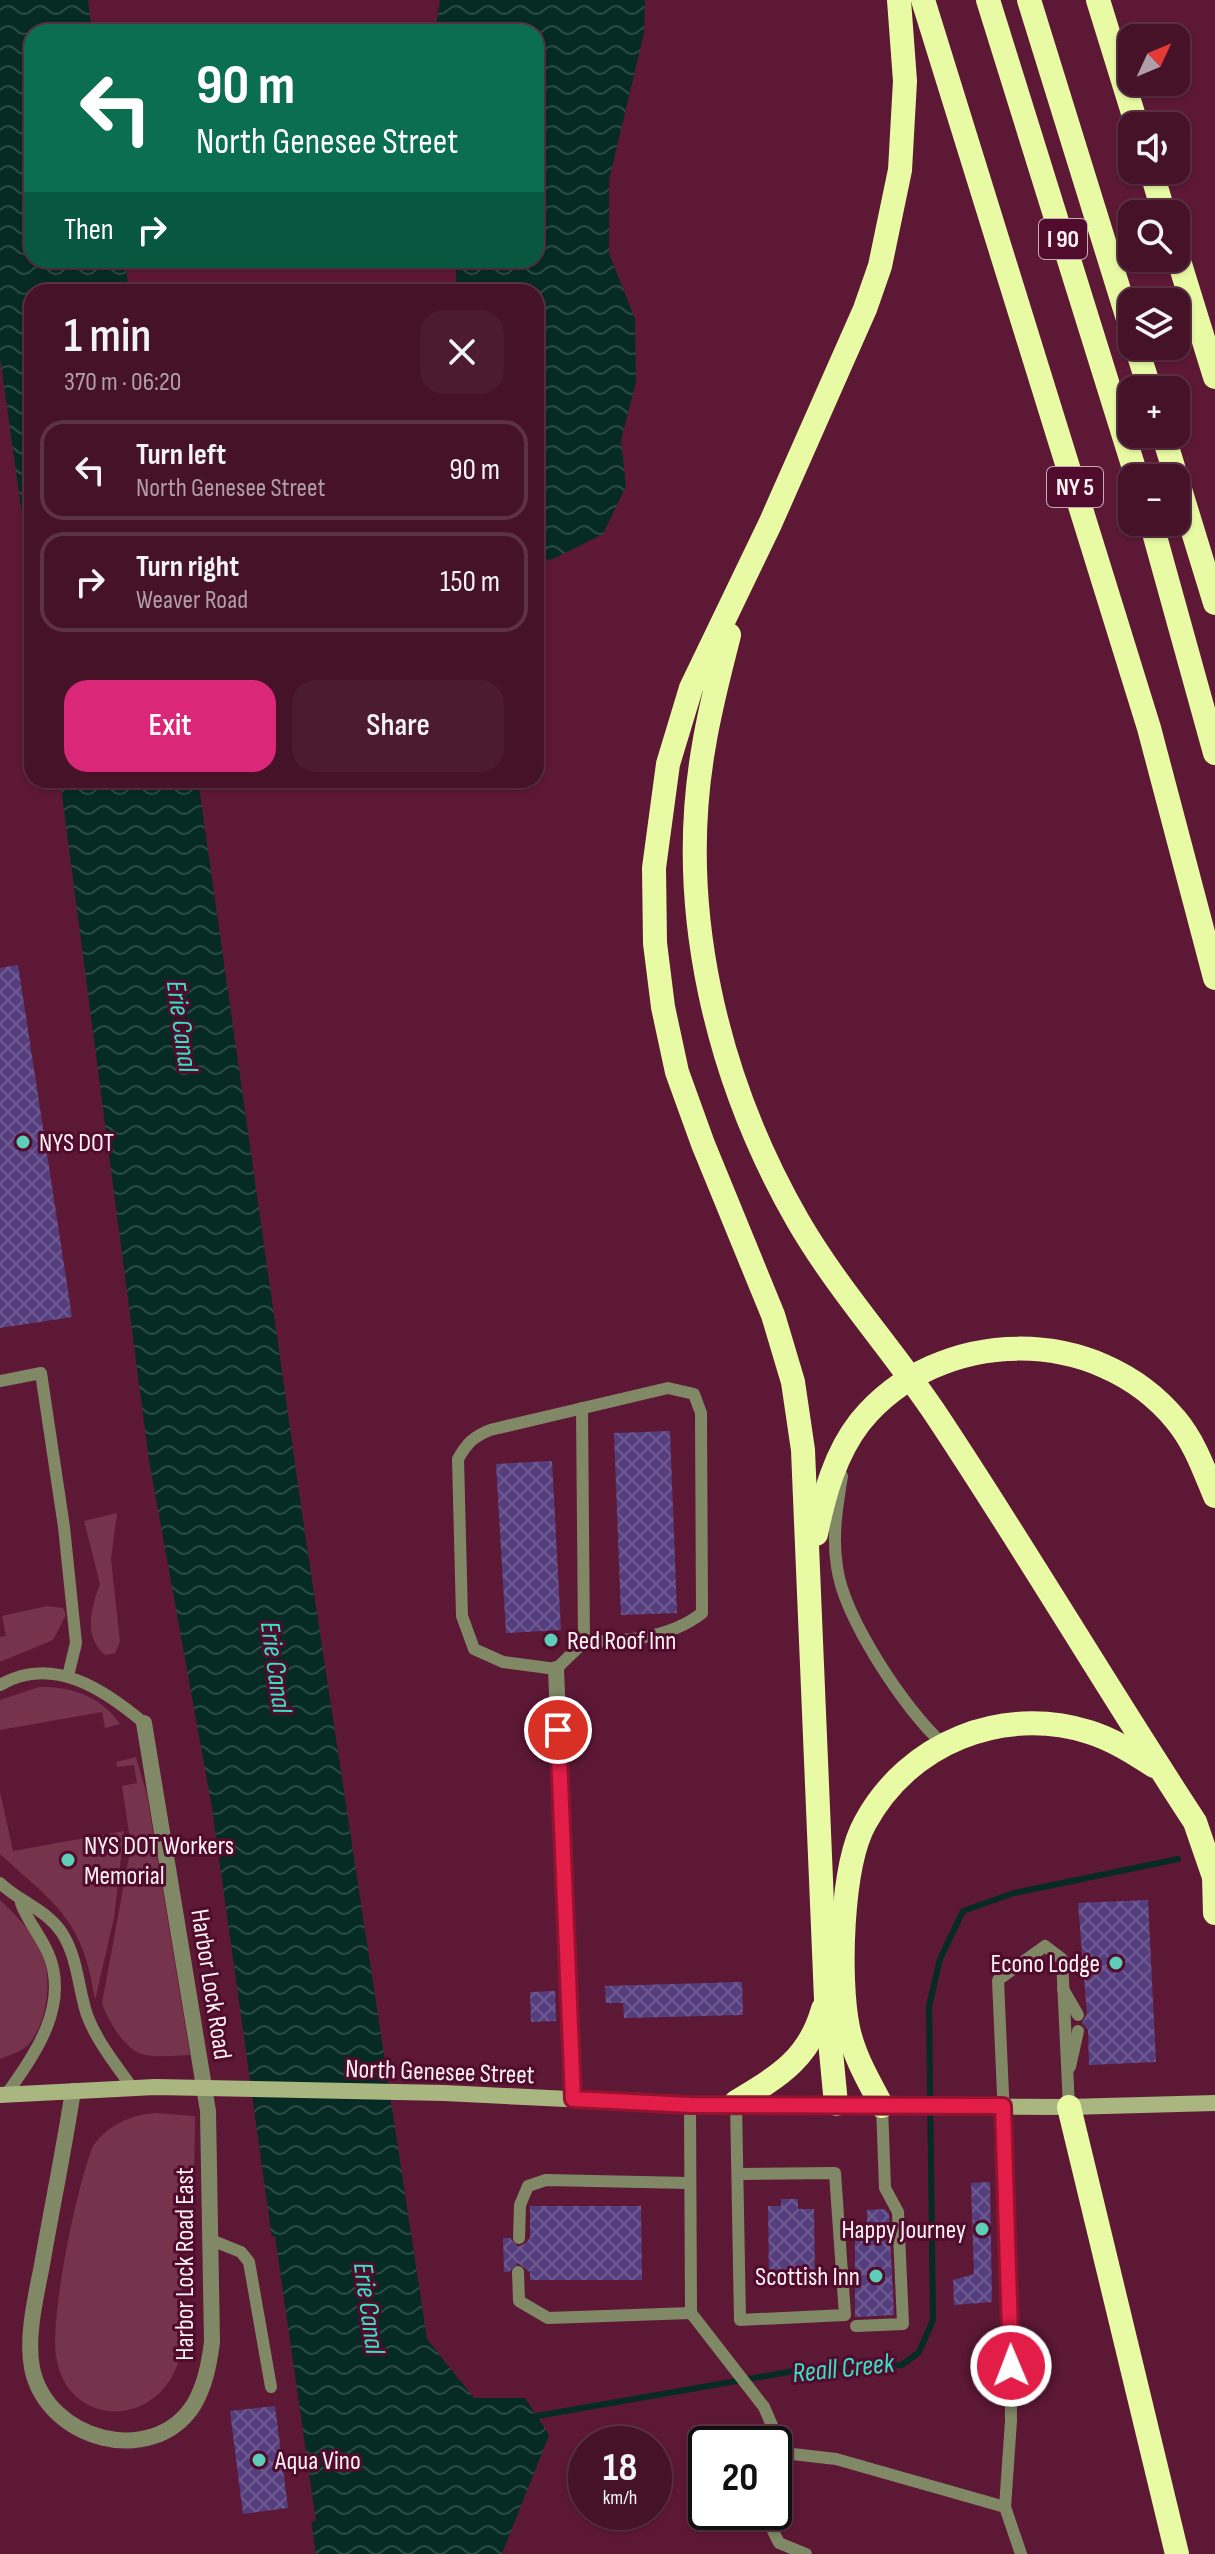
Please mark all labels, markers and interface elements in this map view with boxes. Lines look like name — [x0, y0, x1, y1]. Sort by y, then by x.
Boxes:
north arrow — [1118, 24, 1190, 96]
map controls — [1118, 24, 1190, 536]
text: 90 m — [196, 53, 295, 120]
icon: left — [64, 56, 168, 160]
button: sound — [1118, 112, 1190, 184]
text: North Genesee Street — [196, 121, 458, 164]
button: search — [1118, 200, 1190, 272]
icon: right — [130, 208, 174, 252]
text: Then — [64, 212, 114, 248]
road number: I 90 — [1039, 219, 1087, 259]
button: layers — [1118, 288, 1190, 360]
text: 1 min — [64, 308, 151, 365]
button: close — [420, 310, 504, 394]
text: 370 m · 06:20 — [64, 367, 181, 398]
button: + — [1118, 376, 1190, 448]
text: Turn left — [136, 437, 226, 473]
icon: left — [68, 448, 112, 492]
text: 90 m — [449, 452, 500, 488]
button: − — [1118, 464, 1190, 536]
road number: NY 5 — [1047, 467, 1103, 507]
text: North Genesee Street — [136, 473, 325, 504]
text: Turn right — [136, 549, 239, 585]
icon: right — [68, 560, 112, 604]
text: 150 m — [440, 564, 500, 600]
text: Weaver Road — [136, 585, 248, 616]
button: Exit — [64, 680, 276, 772]
button: Share — [292, 680, 504, 772]
water label: Erie Canal — [159, 978, 204, 1075]
place label: NYS DOT — [39, 1128, 114, 1159]
marker: NYS DOT — [14, 1133, 32, 1151]
water label: Erie Canal — [253, 1619, 298, 1716]
place label: Red Roof Inn — [567, 1626, 677, 1657]
marker: Red Roof Inn — [542, 1631, 560, 1649]
pin — [524, 1696, 592, 1764]
icon: arrive — [536, 1708, 580, 1752]
place label: NYS DOT Workers Memorial — [84, 1831, 234, 1892]
marker: NYS DOT Workers Memorial — [59, 1851, 77, 1869]
street label: Harbor Lock Road — [183, 1907, 238, 2062]
place label: Econo Lodge — [991, 1949, 1100, 1980]
marker: Econo Lodge — [1107, 1954, 1125, 1972]
street label: North Genesee Street — [345, 2054, 535, 2091]
street label: Harbor Lock Road East — [170, 2167, 201, 2361]
place label: Happy Journey — [841, 2215, 966, 2246]
marker: Happy Journey — [973, 2220, 991, 2238]
water label: Erie Canal — [346, 2260, 391, 2357]
place label: Scottish Inn — [755, 2262, 860, 2293]
marker: Scottish Inn — [867, 2267, 885, 2285]
position arrow — [969, 2324, 1053, 2408]
water label: Reall Creek — [791, 2347, 897, 2390]
speed limit sign: 20 — [688, 2426, 792, 2530]
text: 18 — [603, 2444, 637, 2492]
place label: Aqua Vino — [274, 2446, 361, 2477]
marker: Aqua Vino — [250, 2451, 268, 2469]
text: km/h — [603, 2486, 637, 2510]

